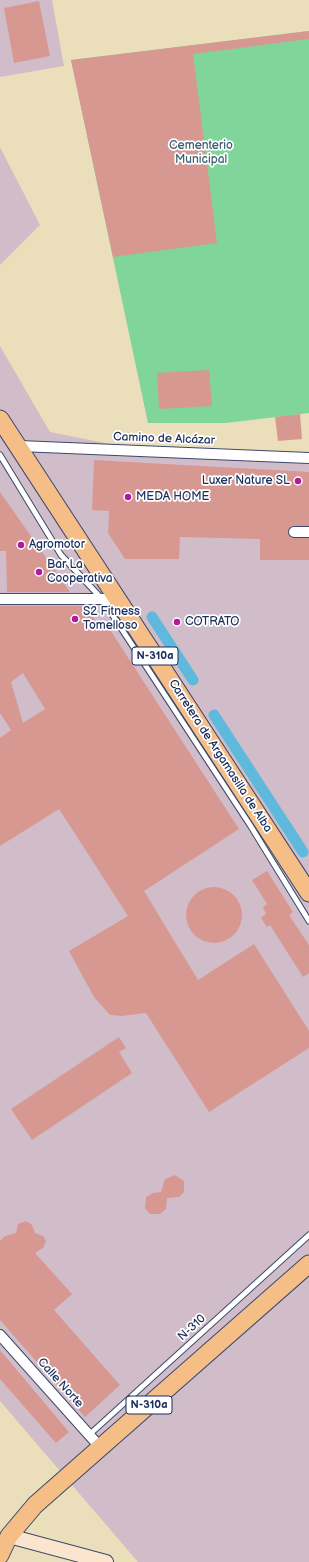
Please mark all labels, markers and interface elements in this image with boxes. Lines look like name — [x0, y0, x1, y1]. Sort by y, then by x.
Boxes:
park label: Cementerio Municipal — [169, 139, 233, 167]
street label: Camino de Alcázar — [113, 430, 215, 448]
place label: Luxer Nature SL — [202, 474, 290, 488]
marker: Luxer Nature SL — [293, 476, 303, 486]
place label: MEDA HOME — [136, 490, 209, 504]
marker: MEDA HOME — [123, 492, 133, 502]
place label: Agromotor — [29, 538, 85, 552]
marker: Agromotor — [16, 540, 26, 550]
place label: Bar La Cooperativa — [47, 558, 113, 586]
marker: Bar La Cooperativa — [34, 567, 44, 577]
place label: S2 Fitness Tomelloso — [83, 605, 140, 633]
marker: S2 Fitness Tomelloso — [70, 614, 80, 624]
place label: COTRATO — [185, 615, 240, 629]
marker: COTRATO — [172, 617, 182, 627]
road number: N-310a — [132, 647, 178, 665]
street label: Carretera de Argamasilla de Alba — [165, 677, 275, 835]
street label: N-310 — [175, 1312, 209, 1344]
street label: Calle Norte — [34, 1355, 86, 1411]
road number: N-310a — [126, 1396, 172, 1414]

